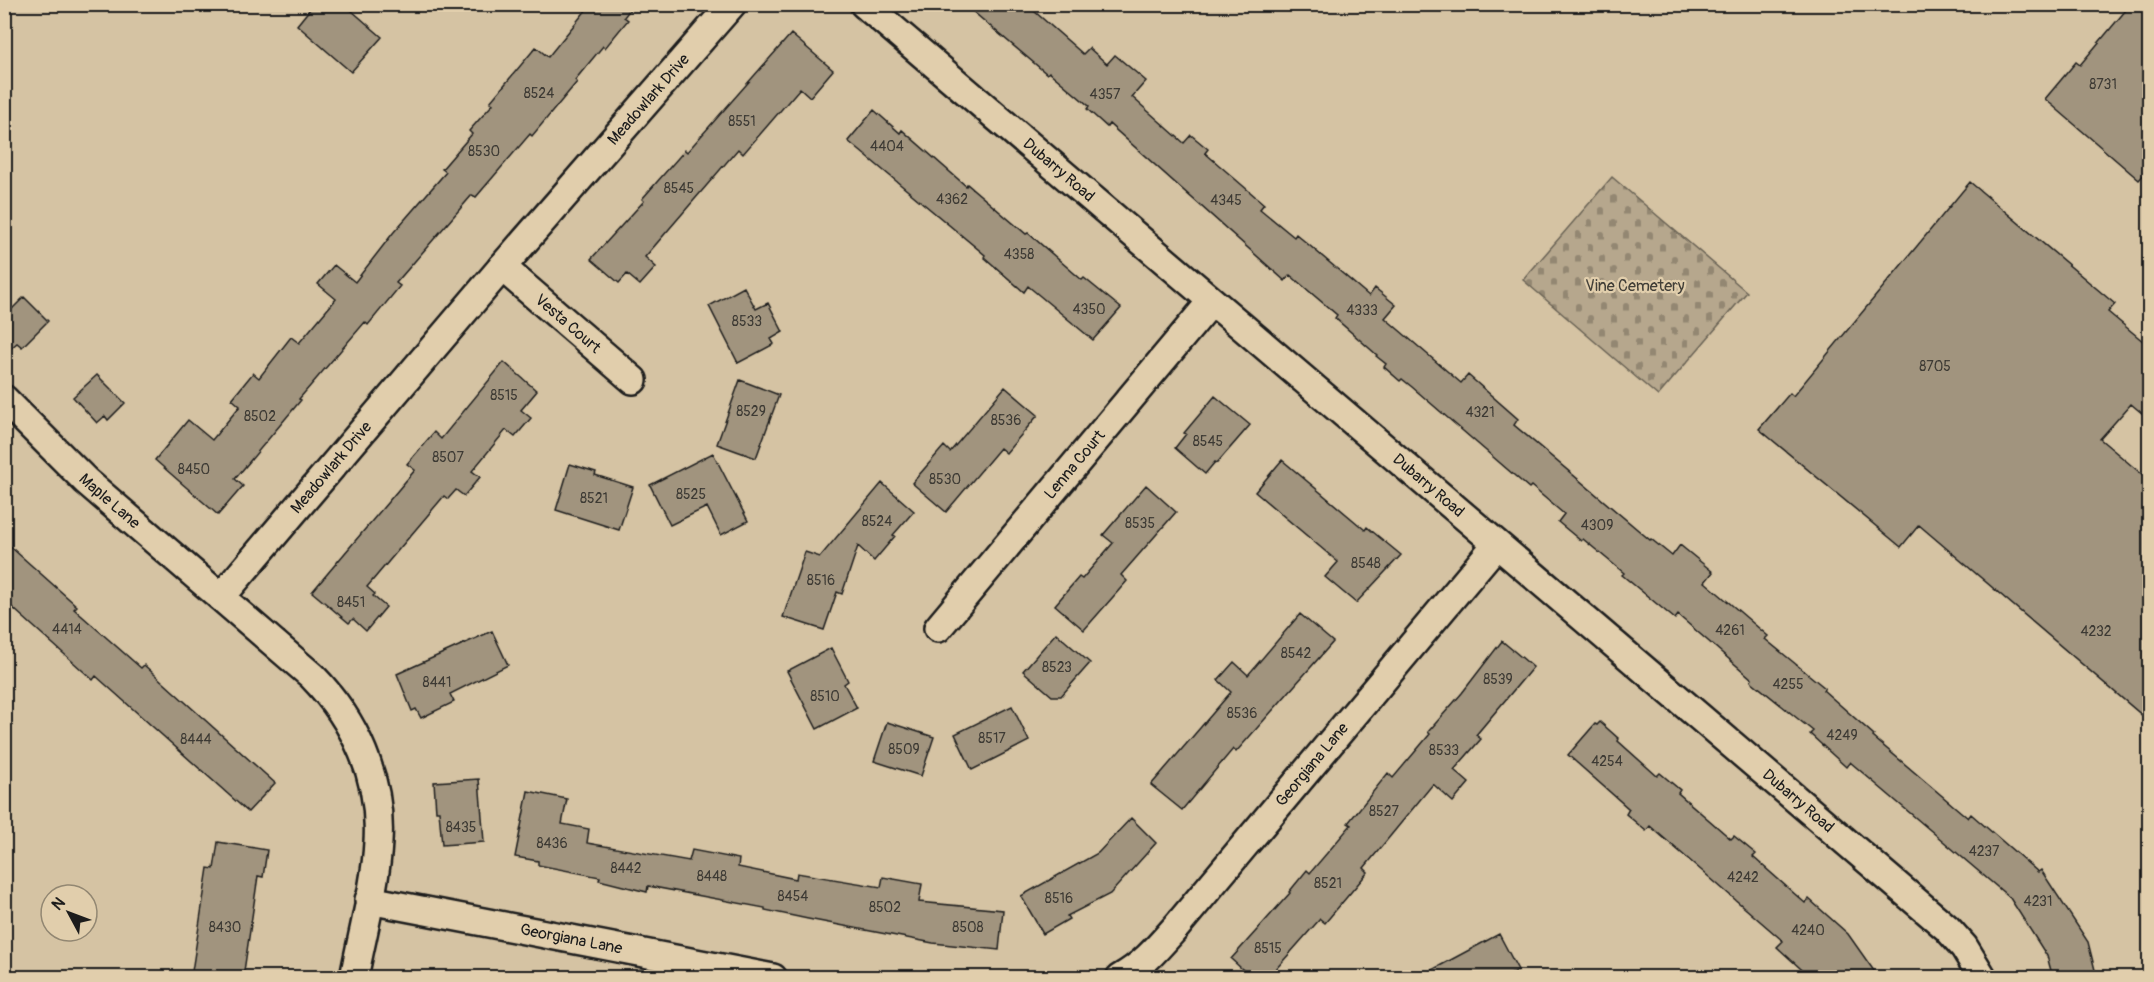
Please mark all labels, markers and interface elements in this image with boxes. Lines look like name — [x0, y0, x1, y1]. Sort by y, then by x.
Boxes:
street label: Meadowlark Drive — [603, 50, 694, 149]
house number: 8731 — [2089, 76, 2117, 93]
house number: 8524 — [524, 85, 554, 102]
house number: 4357 — [1090, 86, 1121, 103]
house number: 8551 — [728, 113, 756, 130]
street label: Dubarry Road — [1019, 134, 1099, 206]
house number: 4404 — [870, 138, 904, 155]
house number: 8530 — [468, 143, 500, 160]
house number: 8545 — [664, 180, 694, 197]
house number: 4362 — [936, 191, 968, 208]
house number: 4345 — [1210, 192, 1242, 209]
house number: 4358 — [1004, 246, 1034, 263]
park label: Vine Cemetery — [1585, 276, 1685, 296]
street label: Vesta Court — [531, 290, 605, 358]
house number: 4350 — [1072, 301, 1106, 318]
house number: 4333 — [1346, 302, 1378, 319]
house number: 8533 — [732, 313, 762, 330]
house number: 8705 — [1919, 358, 1951, 375]
house number: 8515 — [490, 387, 518, 404]
house number: 8529 — [736, 403, 766, 420]
house number: 4321 — [1465, 404, 1495, 421]
house number: 8502 — [244, 408, 276, 425]
house number: 8536 — [991, 412, 1021, 429]
street label: Meadowlark Drive — [286, 417, 376, 518]
street label: Lenna Court — [1040, 426, 1110, 503]
house number: 8545 — [1193, 433, 1223, 450]
house number: 8507 — [432, 449, 464, 466]
street label: Dubarry Road — [1388, 449, 1468, 522]
house number: 8450 — [178, 461, 210, 478]
street label: Maple Lane — [74, 469, 144, 533]
house number: 8530 — [929, 471, 961, 488]
house number: 8525 — [676, 486, 706, 503]
house number: 8521 — [580, 490, 608, 507]
house number: 8524 — [862, 513, 892, 530]
house number: 8535 — [1125, 515, 1155, 532]
house number: 4309 — [1581, 517, 1613, 534]
house number: 8548 — [1351, 555, 1381, 572]
house number: 8516 — [807, 572, 835, 589]
house number: 8451 — [337, 594, 365, 611]
house number: 4414 — [52, 621, 82, 638]
house number: 4261 — [1715, 622, 1745, 639]
house number: 4232 — [2080, 623, 2112, 640]
house number: 8542 — [1281, 645, 1311, 662]
house number: 8523 — [1042, 659, 1072, 676]
house number: 8539 — [1483, 671, 1513, 688]
house number: 8441 — [423, 674, 451, 691]
house number: 4255 — [1772, 676, 1804, 693]
house number: 8510 — [810, 688, 840, 705]
house number: 8536 — [1227, 705, 1257, 722]
street label: Georgiana Lane — [1271, 718, 1353, 811]
house number: 4249 — [1826, 727, 1858, 744]
house number: 8517 — [978, 730, 1006, 747]
house number: 8444 — [180, 731, 212, 748]
house number: 8509 — [888, 741, 920, 758]
house number: 8533 — [1429, 742, 1459, 759]
house number: 4254 — [1591, 753, 1623, 770]
street label: Dubarry Road — [1758, 765, 1838, 837]
house number: 8527 — [1369, 803, 1400, 820]
house number: 8435 — [446, 819, 476, 836]
house number: 8436 — [536, 835, 568, 852]
house number: 4237 — [1969, 843, 2000, 860]
house number: 8442 — [610, 860, 642, 877]
house number: 8448 — [697, 868, 727, 885]
house number: 4242 — [1727, 869, 1759, 886]
house number: 8521 — [1314, 875, 1342, 892]
north arrow — [39, 883, 99, 943]
house number: 8454 — [778, 888, 808, 905]
house number: 8516 — [1045, 890, 1073, 907]
text: N — [47, 893, 70, 914]
house number: 4231 — [2024, 893, 2052, 910]
house number: 8502 — [869, 899, 901, 916]
house number: 8430 — [209, 919, 241, 936]
street label: Georgiana Lane — [518, 919, 624, 959]
house number: 8508 — [952, 919, 984, 936]
house number: 4240 — [1791, 922, 1825, 939]
house number: 8515 — [1254, 940, 1282, 957]

